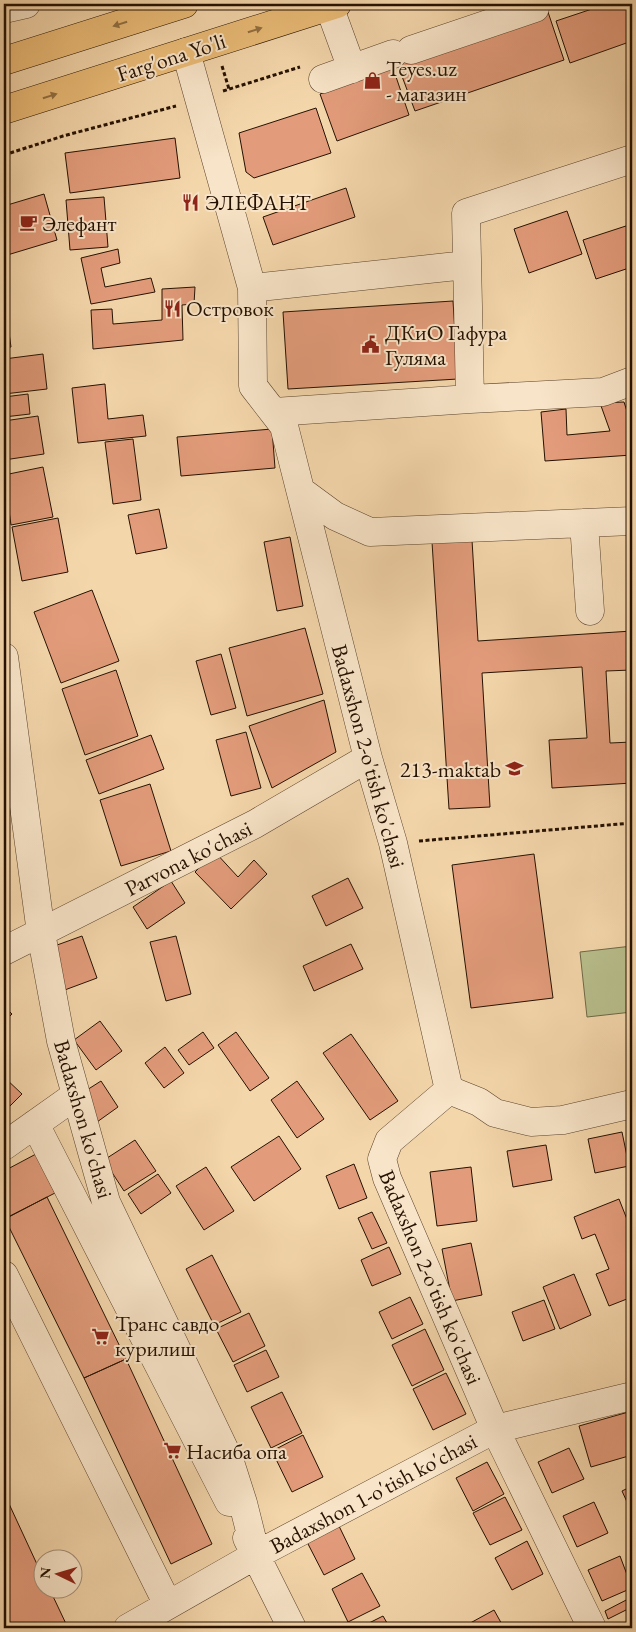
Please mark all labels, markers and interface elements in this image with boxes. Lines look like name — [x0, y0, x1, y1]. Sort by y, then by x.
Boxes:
one-way arrow — [113, 21, 128, 28]
street label: Farg'ona Yo'li — [113, 26, 229, 89]
one-way arrow — [248, 26, 263, 34]
place label: Teyes.uz - магазин — [386, 54, 467, 108]
shop icon: Teyes.uz - магазин — [362, 71, 382, 91]
one-way arrow — [43, 91, 58, 99]
place label: ЭЛЕФАНТ — [205, 188, 311, 217]
restaurant icon: ЭЛЕФАНТ — [181, 192, 201, 212]
place label: Элефант — [42, 209, 116, 238]
cafe icon: Элефант — [18, 213, 38, 233]
place label: Островок — [186, 294, 274, 323]
restaurant icon: Островок — [162, 298, 182, 318]
place label: ДКиО Гафура Гуляма — [385, 318, 508, 372]
public building icon: ДКиО Гафура Гуляма — [361, 335, 381, 355]
street label: Badaxshon 2-o'tish ko'chasi — [325, 641, 412, 871]
place label: 213-maktab — [400, 755, 501, 784]
school or university icon: 213-maktab — [505, 759, 525, 779]
street label: Parvona ko'chasi — [120, 814, 257, 903]
street label: Badaxshon ko'chasi — [47, 1037, 120, 1202]
street label: Badaxshon 2-o'tish ko'chasi — [372, 1165, 489, 1389]
place label: Транс савдо курилиш — [115, 1309, 220, 1363]
supermarket icon: Транс савдо курилиш — [91, 1326, 111, 1346]
street label: Badaxshon 1-o'tish ko'chasi — [265, 1427, 482, 1560]
place label: Насиба опа — [186, 1437, 287, 1466]
supermarket icon: Насиба опа — [162, 1441, 182, 1461]
north arrow — [32, 1550, 82, 1600]
text: N — [36, 1566, 55, 1579]

